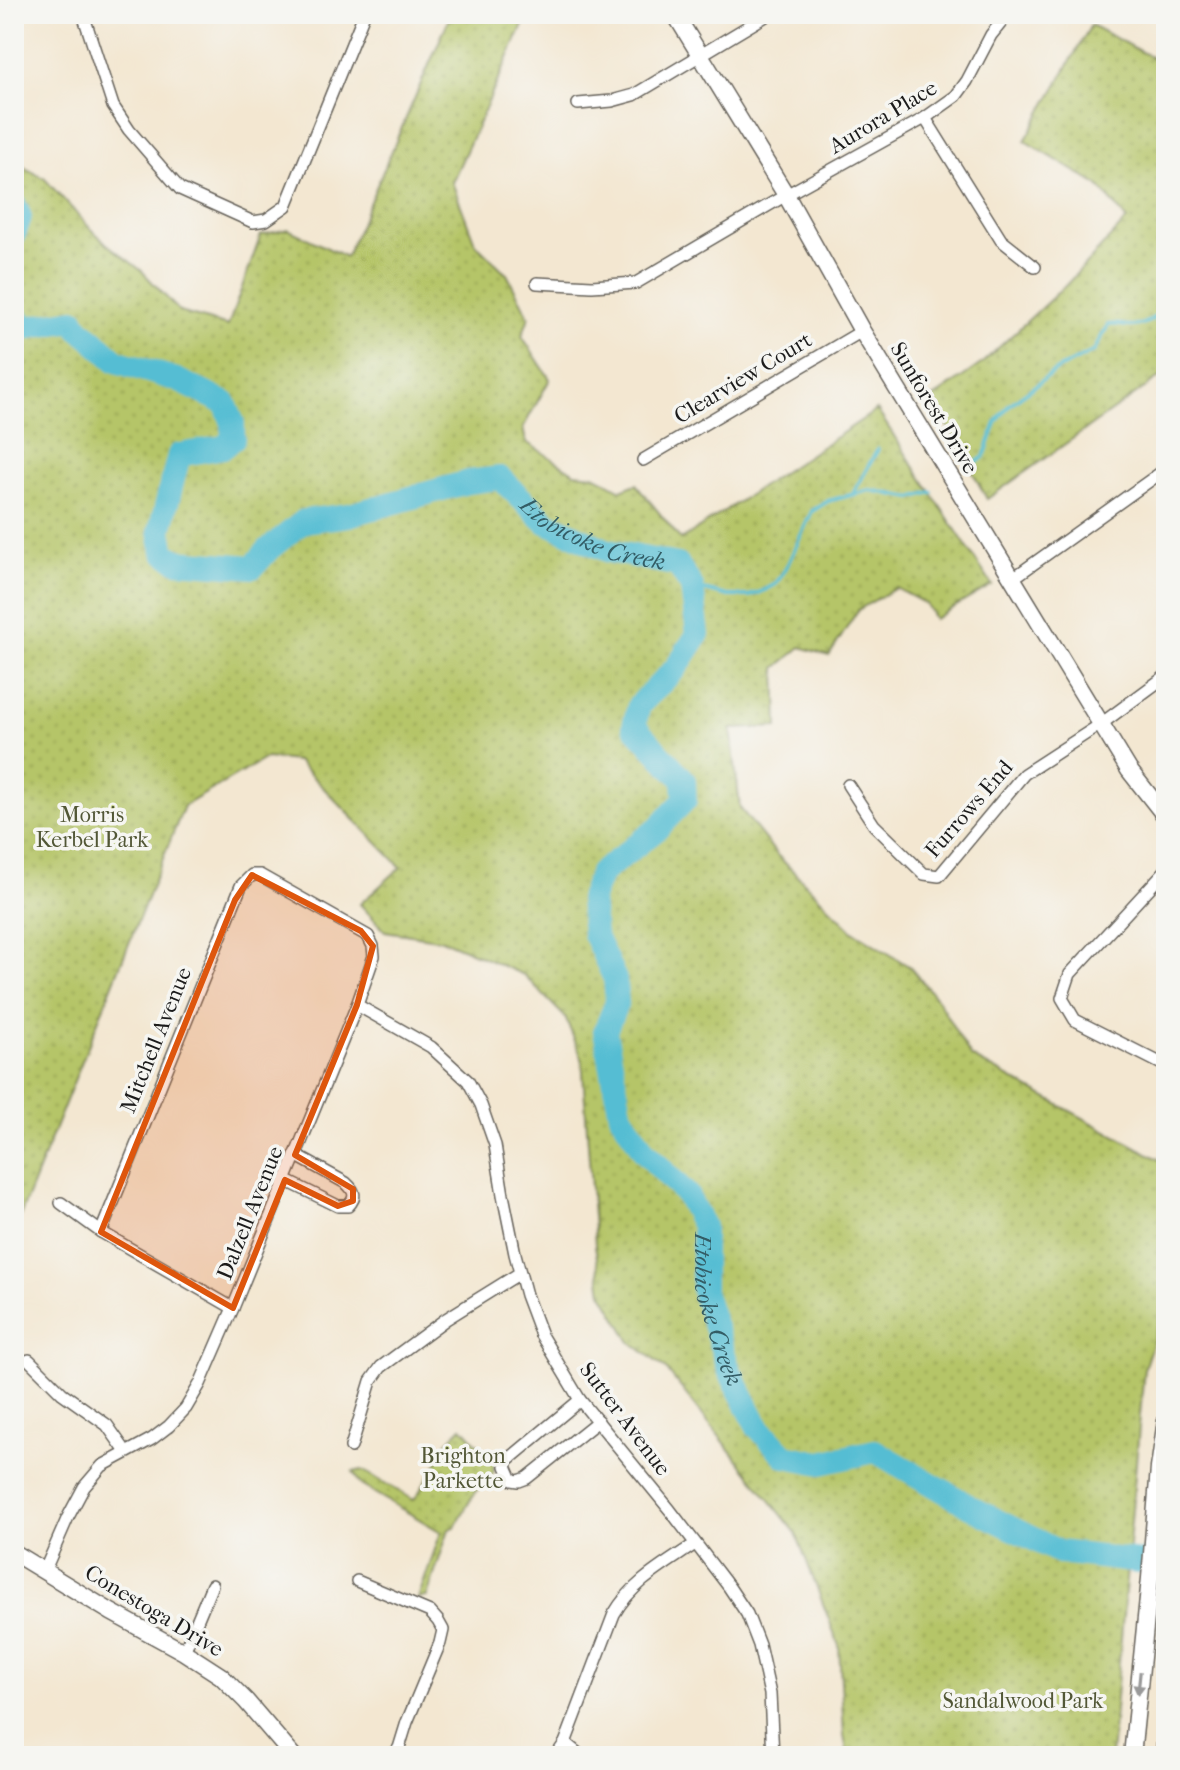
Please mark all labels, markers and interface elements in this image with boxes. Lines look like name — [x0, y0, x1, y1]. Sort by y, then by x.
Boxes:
street label: Aurora Place — [824, 75, 942, 160]
street label: Clearview Court — [669, 327, 817, 429]
street label: Sunforest Drive — [885, 337, 984, 479]
water label: Etobicoke Creek — [513, 489, 668, 576]
street label: Furrows End — [920, 754, 1019, 863]
park label: Morris Kerbel Park — [36, 802, 149, 853]
street label: Mitchell Avenue — [115, 963, 197, 1117]
street label: Dalzell Avenue — [211, 1142, 289, 1283]
water label: Etobicoke Creek — [689, 1231, 749, 1390]
street label: Sutter Avenue — [574, 1357, 676, 1481]
park label: Brighton Parkette — [420, 1443, 506, 1494]
street label: Conestoga Drive — [80, 1559, 228, 1663]
one-way arrow — [1133, 1671, 1146, 1696]
park label: Sandalwood Park — [943, 1688, 1104, 1714]

